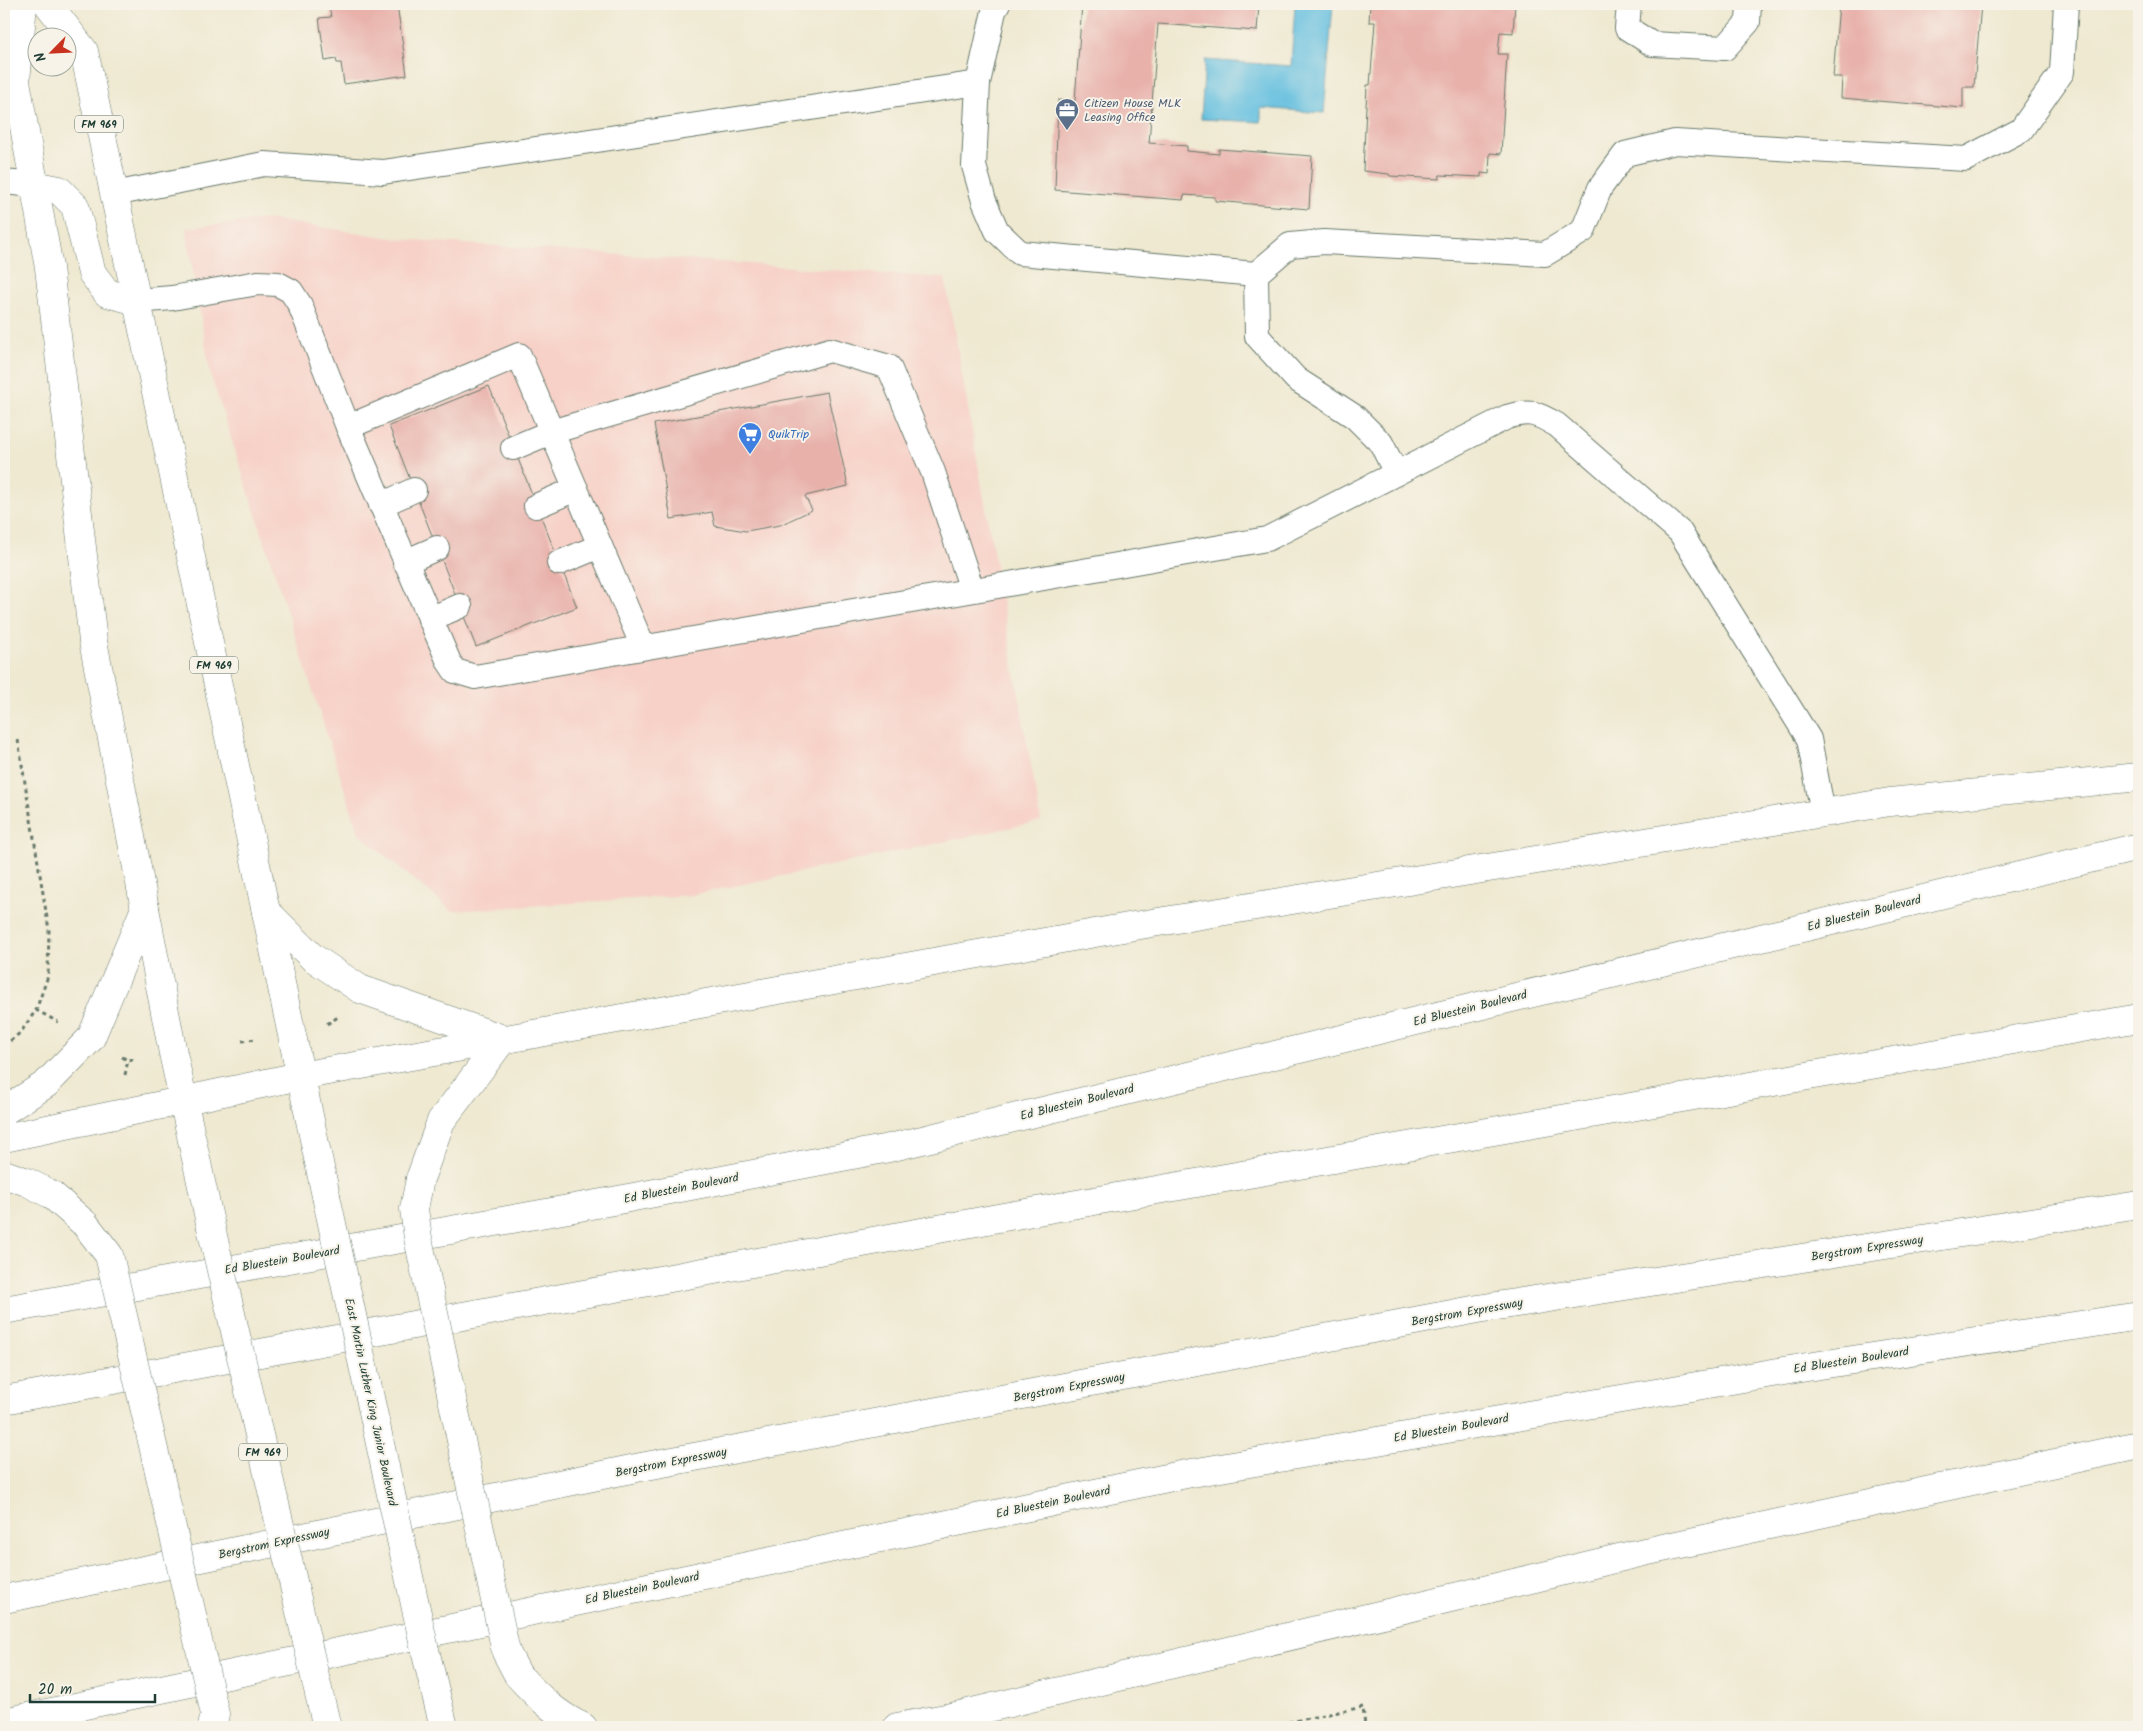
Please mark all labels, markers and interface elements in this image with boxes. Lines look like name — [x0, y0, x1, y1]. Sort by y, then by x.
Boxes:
north arrow — [28, 28, 78, 78]
text: N — [29, 48, 53, 65]
place label: Citizen House MLK Leasing Office — [1084, 94, 1182, 127]
office icon: Citizen House MLK Leasing Office — [1054, 97, 1080, 131]
road number: FM 969 — [75, 116, 123, 132]
supermarket icon: QuikTrip — [737, 421, 763, 455]
place label: QuikTrip — [768, 425, 809, 444]
road number: FM 969 — [190, 656, 238, 674]
street label: Ed Bluestein Boulevard — [1805, 890, 1924, 937]
street label: Ed Bluestein Boulevard — [1411, 985, 1530, 1032]
street label: Ed Bluestein Boulevard — [1018, 1079, 1137, 1126]
street label: Ed Bluestein Boulevard — [622, 1168, 741, 1209]
street label: Bergstrom Expressway — [1810, 1230, 1925, 1267]
street label: Ed Bluestein Boulevard — [223, 1241, 342, 1280]
street label: Bergstrom Expressway — [1410, 1293, 1525, 1332]
street label: East Martin Luther King Junior Boulevard — [339, 1296, 402, 1509]
street label: Ed Bluestein Boulevard — [1792, 1342, 1911, 1379]
street label: Bergstrom Expressway — [1012, 1367, 1127, 1408]
street label: Ed Bluestein Boulevard — [1392, 1409, 1511, 1448]
street label: Bergstrom Expressway — [614, 1442, 729, 1483]
road number: FM 969 — [239, 1444, 287, 1460]
street label: Ed Bluestein Boulevard — [994, 1481, 1113, 1524]
street label: Bergstrom Expressway — [217, 1522, 332, 1565]
street label: Ed Bluestein Boulevard — [583, 1567, 702, 1610]
scale bar — [30, 1671, 155, 1703]
text: 20 m — [38, 1678, 72, 1702]

